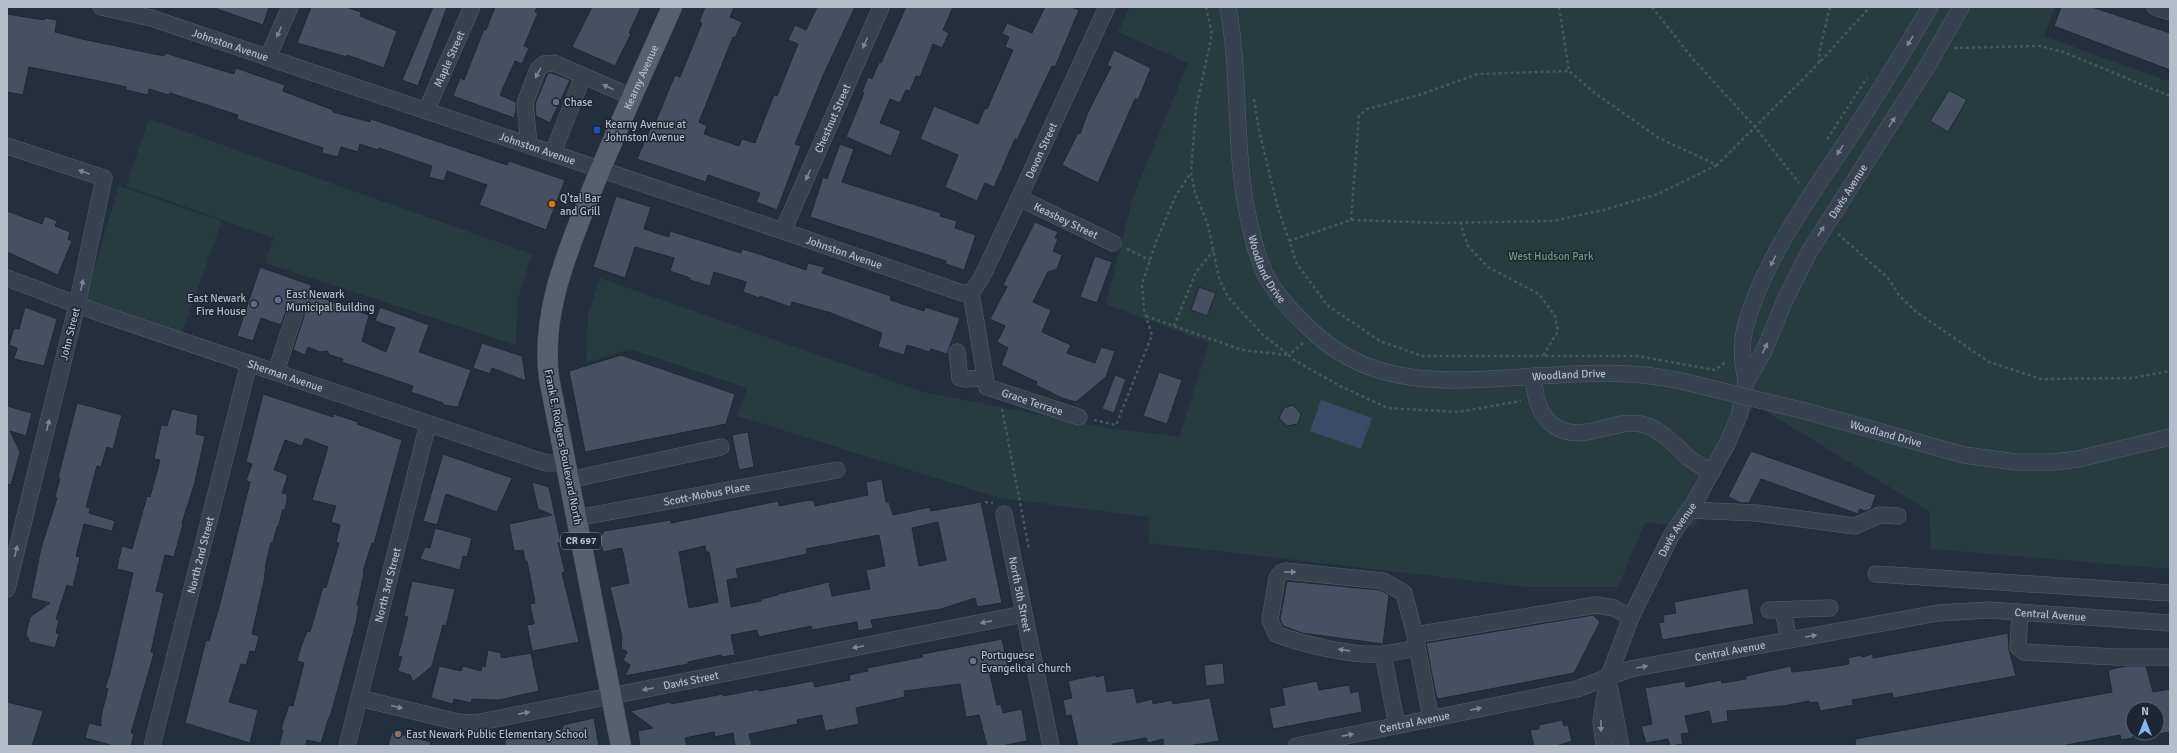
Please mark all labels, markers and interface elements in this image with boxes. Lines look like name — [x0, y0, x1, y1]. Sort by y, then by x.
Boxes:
street label: Johnston Avenue — [190, 26, 270, 64]
one-way arrow — [276, 27, 282, 38]
street label: Maple Street — [431, 29, 467, 89]
one-way arrow — [1907, 35, 1914, 47]
one-way arrow — [862, 37, 868, 49]
street label: Kearny Avenue — [621, 43, 661, 111]
one-way arrow — [535, 67, 541, 79]
street label: Chestnut Street — [812, 82, 853, 155]
one-way arrow — [601, 83, 613, 89]
place label: Chase — [564, 96, 593, 109]
marker: Chase — [551, 97, 561, 107]
one-way arrow — [1889, 116, 1896, 128]
place label: Kearny Avenue at Johnston Avenue — [605, 118, 686, 144]
street label: Devon Street — [1022, 120, 1059, 181]
marker: Kearny Avenue at Johnston Avenue — [592, 125, 602, 135]
street label: Johnston Avenue — [498, 129, 577, 167]
one-way arrow — [1837, 145, 1844, 156]
street label: Davis Avenue — [1826, 162, 1870, 221]
one-way arrow — [78, 168, 90, 174]
one-way arrow — [805, 169, 811, 180]
place label: Q'tal Bar and Grill — [560, 192, 601, 218]
marker: Q'tal Bar and Grill — [547, 199, 557, 209]
street label: Keasbey Street — [1032, 200, 1100, 241]
one-way arrow — [1818, 225, 1825, 237]
street label: Johnston Avenue — [804, 233, 884, 271]
street label: Woodland Drive — [1246, 234, 1289, 306]
park label: West Hudson Park — [1509, 250, 1594, 263]
one-way arrow — [1770, 256, 1776, 267]
one-way arrow — [79, 279, 85, 291]
place label: East Newark Municipal Building — [286, 288, 375, 314]
place label: East Newark Fire House — [187, 292, 246, 318]
marker: East Newark Municipal Building — [273, 295, 283, 305]
marker: East Newark Fire House — [249, 299, 259, 309]
street label: John Street — [57, 306, 83, 362]
one-way arrow — [1762, 343, 1768, 354]
street label: Sherman Avenue — [246, 357, 325, 394]
street label: Woodland Drive — [1531, 367, 1606, 383]
street label: Frank E. Rodgers Boulevard North — [542, 368, 584, 526]
street label: Grace Terrace — [1000, 386, 1065, 418]
street label: Woodland Drive — [1849, 417, 1923, 450]
one-way arrow — [45, 419, 51, 431]
street label: Scott-Mobus Place — [662, 480, 751, 508]
street label: Davis Avenue — [1655, 500, 1699, 559]
street label: North 2nd Street — [184, 515, 216, 595]
road number: CR 697 — [561, 533, 601, 549]
one-way arrow — [14, 545, 20, 557]
street label: North 3rd Street — [372, 546, 403, 624]
street label: North 5th Street — [1006, 555, 1034, 633]
one-way arrow — [1284, 569, 1297, 575]
street label: Central Avenue — [2014, 605, 2087, 623]
one-way arrow — [980, 619, 992, 625]
one-way arrow — [1805, 633, 1817, 639]
street label: Central Avenue — [1694, 638, 1766, 664]
one-way arrow — [852, 645, 864, 651]
one-way arrow — [1338, 647, 1350, 653]
place label: Portuguese Evangelical Church — [981, 649, 1071, 675]
marker: Portuguese Evangelical Church — [968, 656, 978, 666]
one-way arrow — [1636, 664, 1648, 670]
street label: Davis Street — [662, 668, 720, 692]
one-way arrow — [642, 686, 655, 692]
north arrow — [2125, 701, 2165, 741]
one-way arrow — [391, 704, 403, 710]
text: N — [2141, 705, 2149, 718]
one-way arrow — [1469, 706, 1482, 712]
street label: Central Avenue — [1378, 708, 1451, 735]
one-way arrow — [518, 710, 530, 716]
one-way arrow — [1598, 720, 1604, 733]
place label: East Newark Public Elementary School — [406, 728, 587, 741]
marker: East Newark Public Elementary School — [393, 729, 403, 739]
one-way arrow — [1342, 732, 1354, 738]

